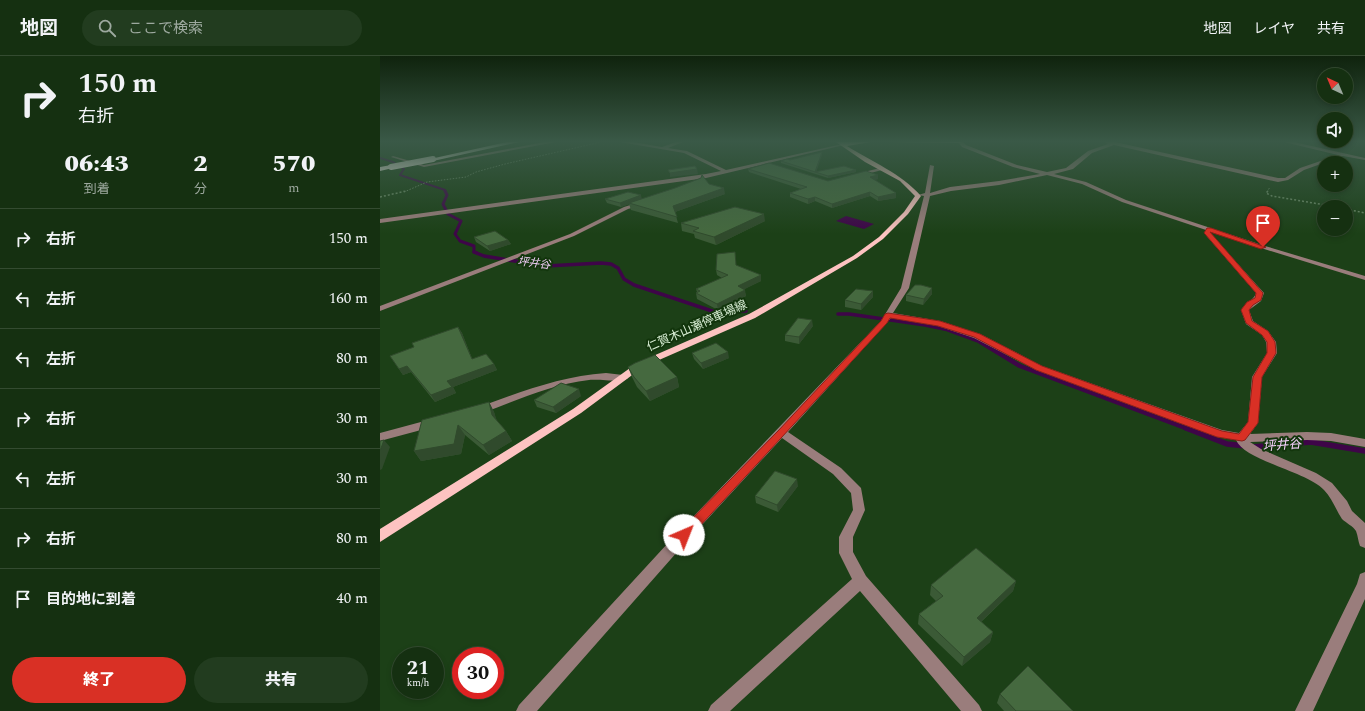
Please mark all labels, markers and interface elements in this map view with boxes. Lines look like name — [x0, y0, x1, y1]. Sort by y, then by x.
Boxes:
search box — [82, 10, 362, 46]
text: 地図 — [20, 14, 58, 43]
icon: search — [96, 17, 118, 39]
text: ここで検索 — [128, 17, 203, 40]
text: 地図 — [1203, 18, 1231, 39]
text: レイヤ — [1253, 18, 1295, 39]
text: 共有 — [1317, 18, 1345, 39]
text: 150 m — [78, 62, 157, 105]
north arrow — [1317, 68, 1353, 104]
map controls — [1317, 68, 1353, 236]
icon: right — [12, 72, 64, 124]
text: 右折 — [78, 103, 114, 130]
button: sound — [1317, 112, 1353, 148]
text: 06:43 — [65, 146, 129, 182]
text: 2 — [193, 146, 208, 182]
text: 570 — [272, 146, 315, 182]
button: + — [1317, 156, 1353, 192]
text: m — [288, 178, 299, 198]
text: 到着 — [84, 179, 110, 199]
text: 分 — [194, 179, 207, 199]
button: − — [1317, 200, 1353, 236]
pin — [1246, 206, 1280, 247]
icon: arrive — [1252, 212, 1274, 234]
text: 150 m — [329, 227, 368, 250]
icon: right — [12, 228, 34, 250]
text: 右折 — [46, 228, 76, 251]
water label: 坪井谷 — [517, 253, 552, 274]
text: 160 m — [329, 287, 368, 310]
icon: left — [12, 288, 34, 310]
text: 左折 — [46, 288, 76, 311]
street label: 仁賀木山瀬停車場線 — [644, 295, 750, 357]
text: 80 m — [336, 347, 368, 370]
icon: left — [12, 348, 34, 370]
text: 左折 — [46, 348, 76, 371]
text: 30 m — [336, 407, 368, 430]
icon: right — [12, 408, 34, 430]
text: 右折 — [46, 408, 76, 431]
water label: 坪井谷 — [1262, 433, 1303, 457]
text: 30 m — [336, 467, 368, 490]
icon: left — [12, 468, 34, 490]
text: 左折 — [46, 468, 76, 491]
position arrow — [663, 514, 705, 556]
text: 80 m — [336, 527, 368, 550]
icon: right — [12, 528, 34, 550]
text: 右折 — [46, 528, 76, 551]
text: 40 m — [336, 587, 368, 610]
icon: arrive — [12, 588, 34, 610]
text: 目的地に到着 — [46, 588, 136, 611]
speed limit sign: 30 — [452, 647, 504, 699]
text: 21 — [407, 653, 429, 683]
button: 終了 — [12, 657, 186, 703]
button: 共有 — [194, 657, 368, 703]
text: km/h — [407, 675, 429, 691]

